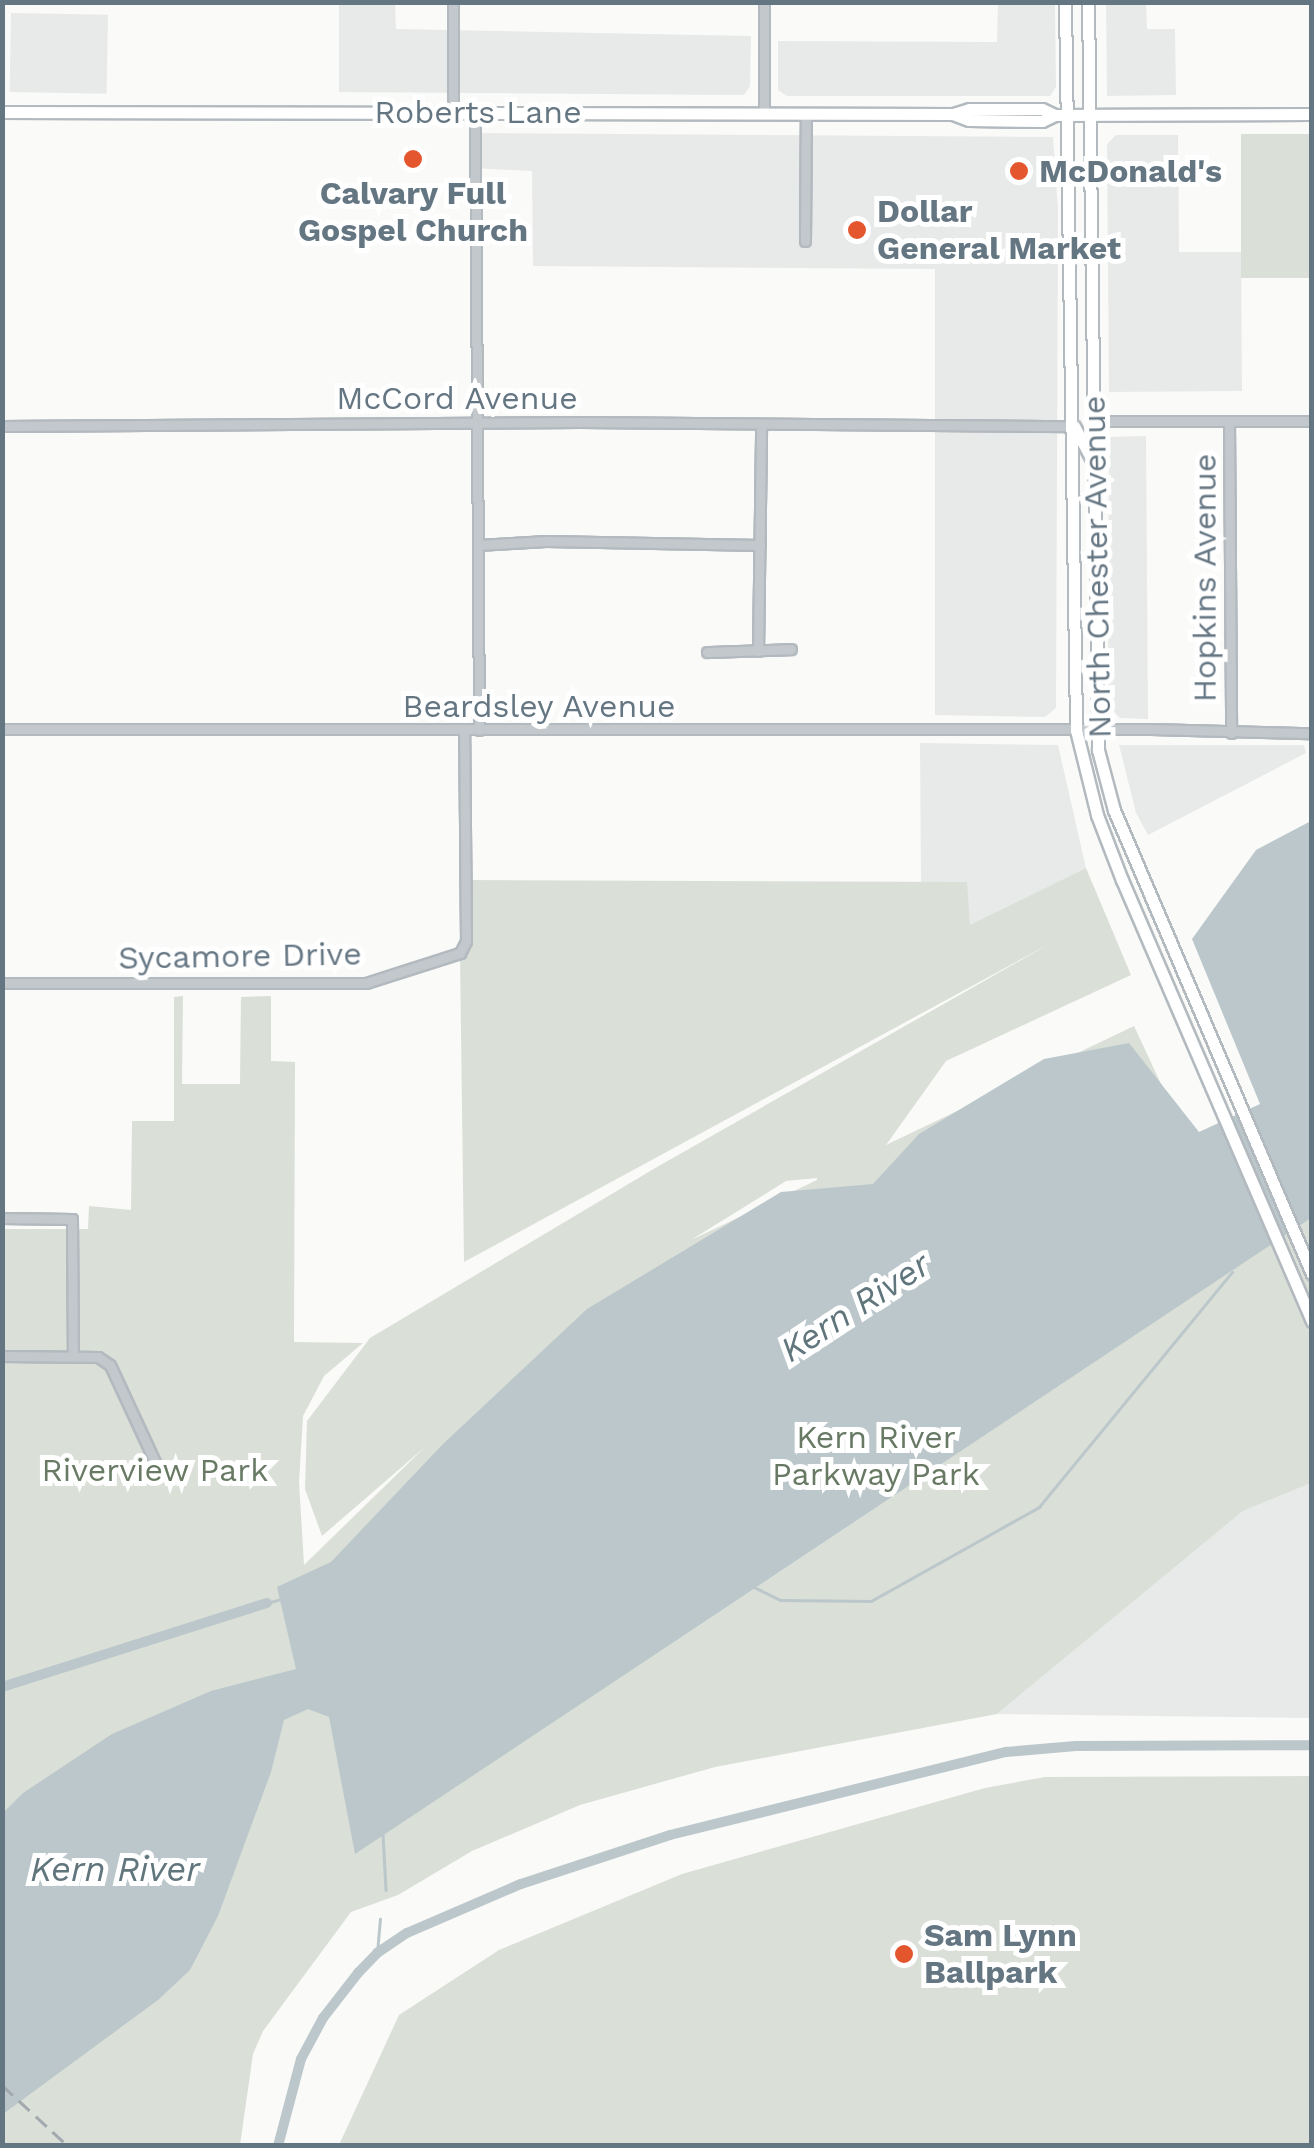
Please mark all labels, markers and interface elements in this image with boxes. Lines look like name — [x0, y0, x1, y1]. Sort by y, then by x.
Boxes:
street label: Roberts Lane — [374, 93, 582, 131]
marker: Calvary Full Gospel Church — [402, 148, 424, 170]
place label: McDonald's — [1039, 152, 1222, 190]
marker: McDonald's — [1008, 160, 1030, 182]
place label: Calvary Full Gospel Church — [298, 175, 528, 250]
place label: Dollar General Market — [877, 193, 1121, 268]
marker: Dollar General Market — [846, 219, 868, 241]
street label: McCord Avenue — [336, 379, 578, 417]
street label: North Chester Avenue — [1075, 394, 1119, 740]
street label: Hopkins Avenue — [1186, 453, 1224, 703]
street label: Beardsley Avenue — [401, 687, 677, 725]
street label: Sycamore Drive — [118, 935, 362, 977]
water label: Kern River — [772, 1243, 938, 1371]
park label: Kern River Parkway Park — [772, 1419, 980, 1494]
park label: Riverview Park — [41, 1451, 269, 1489]
water label: Kern River — [30, 1848, 200, 1890]
place label: Sam Lynn Ballpark — [924, 1917, 1077, 1992]
marker: Sam Lynn Ballpark — [893, 1943, 915, 1965]

